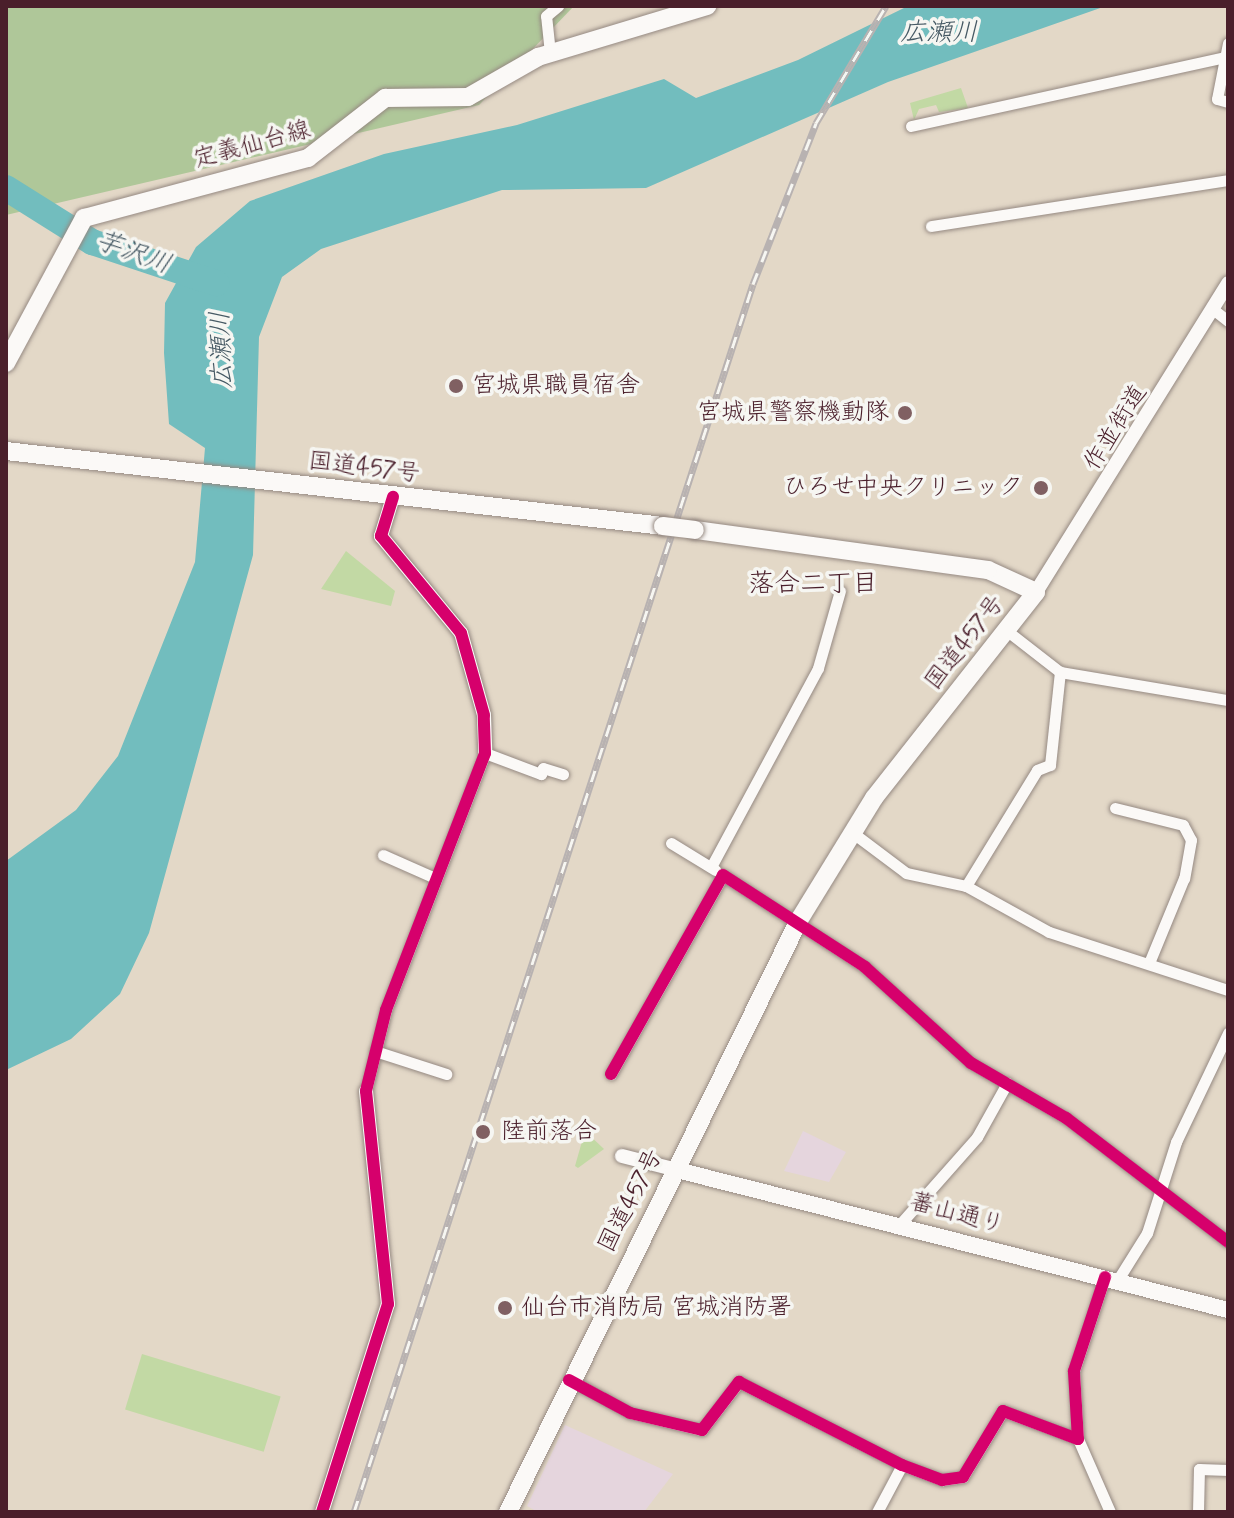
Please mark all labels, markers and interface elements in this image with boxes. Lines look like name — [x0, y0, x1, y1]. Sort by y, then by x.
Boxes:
water label: 広瀬川 — [900, 18, 978, 50]
street label: 定義仙台線 — [190, 116, 314, 174]
water label: 芋沢川 — [91, 226, 175, 282]
water label: 広瀬川 — [206, 310, 240, 390]
place label: 宮城県職員宿舎 — [472, 372, 640, 400]
marker: 宮城県職員宿舎 — [447, 377, 465, 395]
street label: 作並街道 — [1078, 380, 1154, 476]
place label: 宮城県警察機動隊 — [697, 399, 889, 427]
marker: 宮城県警察機動隊 — [896, 404, 914, 422]
street label: 国道457号 — [307, 447, 421, 489]
place label: ひろせ中央クリニック — [783, 474, 1023, 502]
marker: ひろせ中央クリニック — [1030, 477, 1052, 499]
district label: 落合二丁目 — [748, 569, 878, 601]
street label: 国道457号 — [919, 590, 1011, 696]
place label: 陸前落合 — [501, 1118, 597, 1146]
marker: 陸前落合 — [472, 1121, 494, 1143]
street label: 国道457号 — [593, 1144, 669, 1258]
street label: 蕃山通り — [907, 1188, 1007, 1240]
place label: 仙台市消防局 宮城消防署 — [521, 1294, 791, 1322]
marker: 仙台市消防局 宮城消防署 — [496, 1299, 514, 1317]

